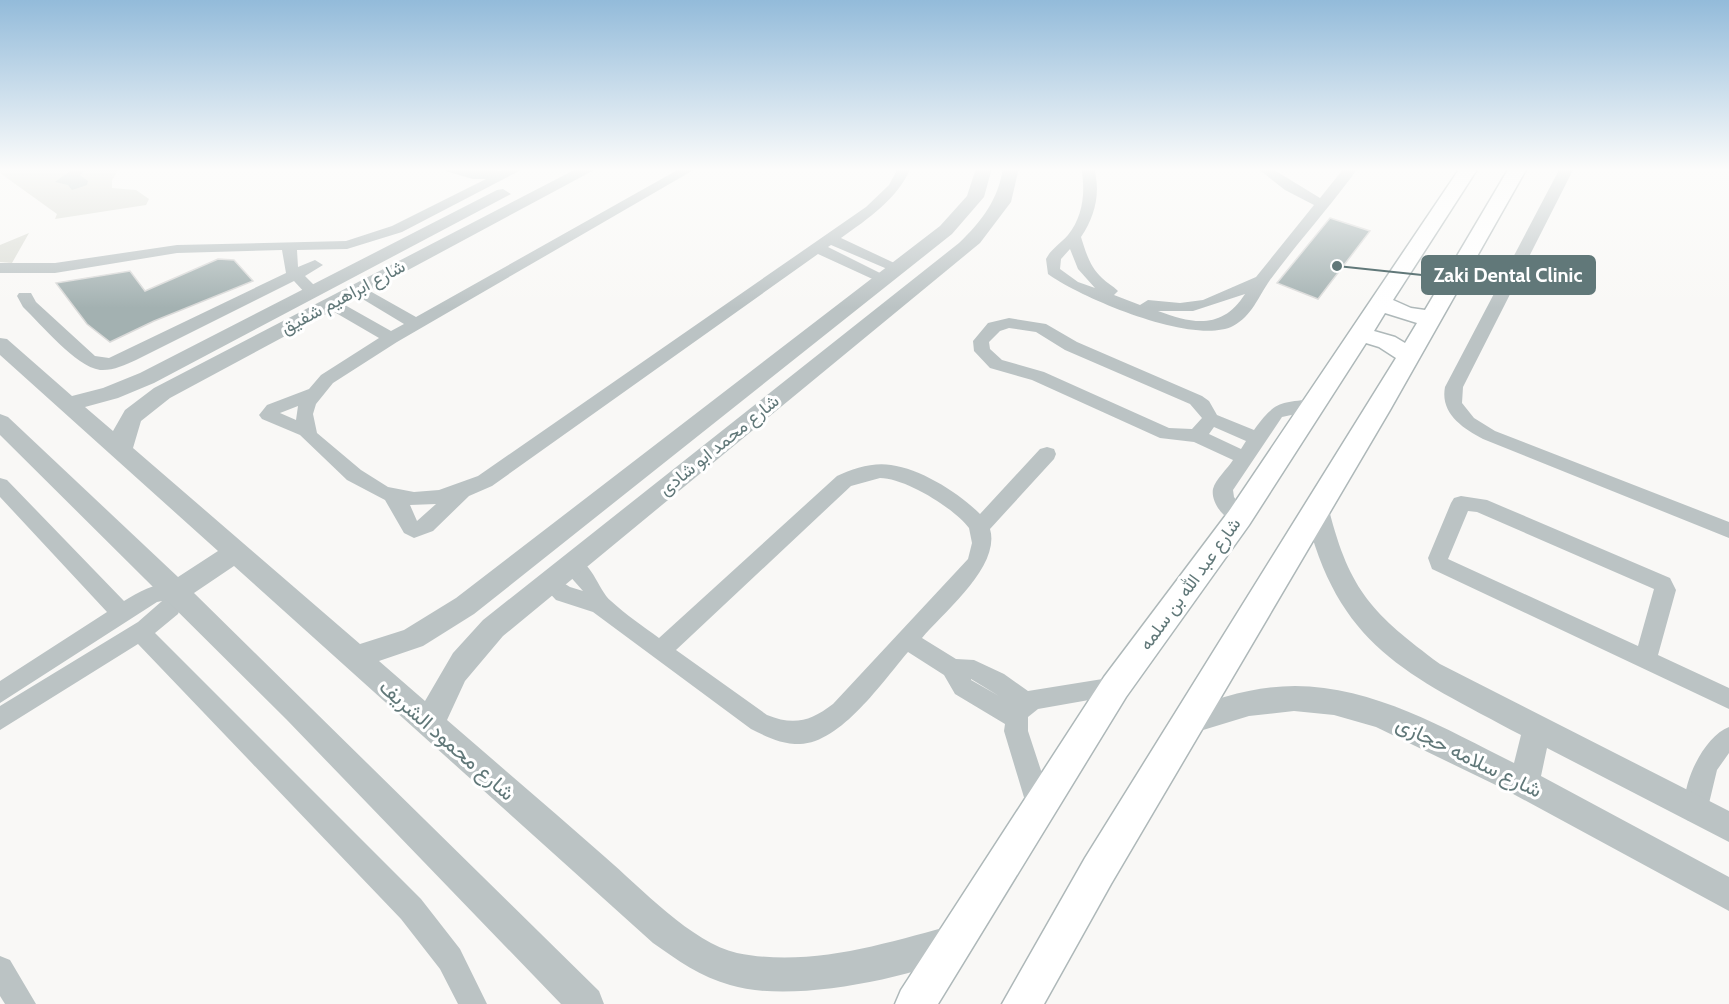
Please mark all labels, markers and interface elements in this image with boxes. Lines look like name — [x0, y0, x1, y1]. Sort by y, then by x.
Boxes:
street label: شارع ابراهيم شفيق — [277, 255, 409, 340]
callout: Zaki Dental Clinic — [1422, 256, 1595, 294]
text: Zaki Dental Clinic — [1433, 263, 1583, 287]
street label: شارع محمد ابو شادى — [655, 390, 784, 501]
street label: شارع عبد الله بن سلمه — [1135, 514, 1246, 655]
street label: شارع محمود الشريف — [373, 674, 520, 807]
street label: شارع سلامه حجازى — [1391, 710, 1546, 804]

